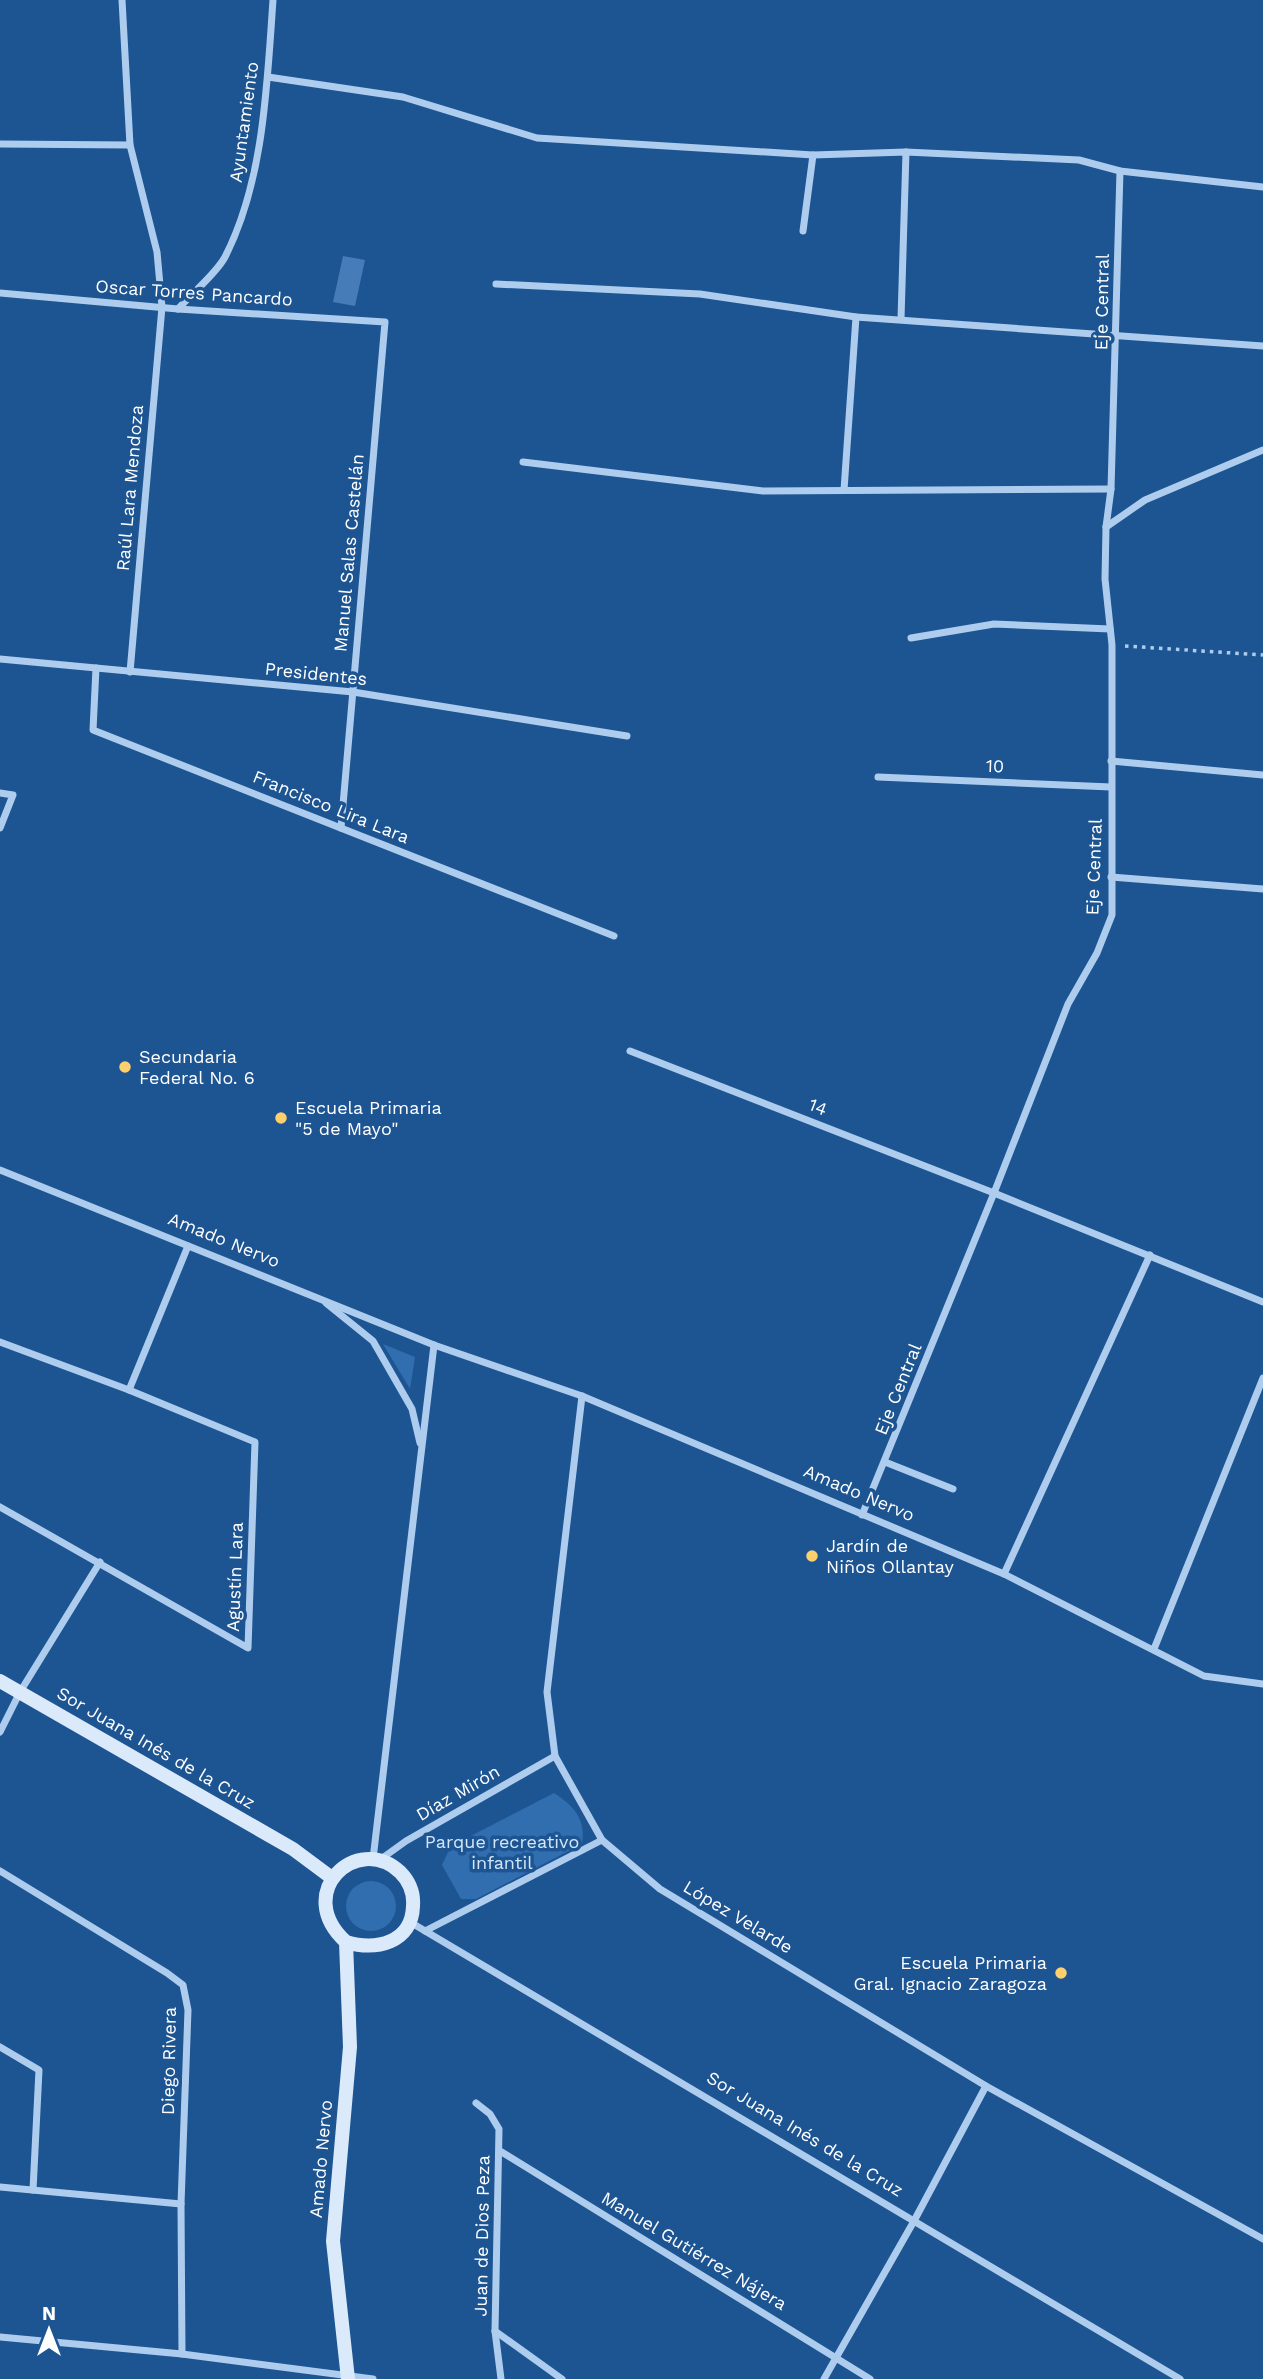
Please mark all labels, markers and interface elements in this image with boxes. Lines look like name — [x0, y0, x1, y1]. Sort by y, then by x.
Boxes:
street label: Ayuntamiento — [225, 60, 262, 184]
street label: Eje Central — [1090, 253, 1113, 351]
street label: Oscar Torres Pancardo — [95, 275, 293, 310]
street label: Raúl Lara Mendoza — [112, 404, 147, 572]
street label: Manuel Salas Castelán — [329, 453, 368, 653]
street label: Presidentes — [264, 658, 368, 689]
street label: 10 — [986, 755, 1004, 776]
street label: Francisco Lira Lara — [250, 766, 412, 848]
street label: Eje Central — [1081, 818, 1106, 916]
place label: Secundaria Federal No. 6 — [139, 1046, 255, 1088]
marker: Secundaria Federal No. 6 — [117, 1059, 133, 1075]
street label: 14 — [806, 1093, 830, 1120]
place label: Escuela Primaria "5 de Mayo" — [295, 1097, 442, 1139]
marker: Escuela Primaria "5 de Mayo" — [273, 1110, 289, 1126]
street label: Amado Nervo — [165, 1208, 283, 1271]
street label: Eje Central — [870, 1340, 926, 1438]
street label: Amado Nervo — [801, 1460, 918, 1525]
street label: Agustín Lara — [222, 1522, 247, 1632]
place label: Jardín de Niños Ollantay — [826, 1535, 954, 1577]
marker: Jardín de Niños Ollantay — [804, 1548, 820, 1564]
street label: Sor Juana Inés de la Cruz — [53, 1682, 259, 1813]
street label: Díaz Mirón — [412, 1760, 503, 1825]
park label: Parque recreativo infantil — [425, 1831, 579, 1873]
street label: López Velarde — [680, 1876, 797, 1957]
place label: Escuela Primaria Gral. Ignacio Zaragoza — [854, 1952, 1047, 1994]
marker: Escuela Primaria Gral. Ignacio Zaragoza — [1053, 1965, 1069, 1981]
street label: Diego Rivera — [157, 2007, 180, 2115]
street label: Sor Juana Inés de la Cruz — [703, 2067, 907, 2201]
street label: Amado Nervo — [305, 2099, 336, 2219]
street label: Juan de Dios Peza — [470, 2155, 493, 2317]
street label: Manuel Gutiérrez Nájera — [598, 2187, 791, 2314]
north arrow — [14, 2295, 84, 2365]
text: N — [42, 2302, 56, 2325]

